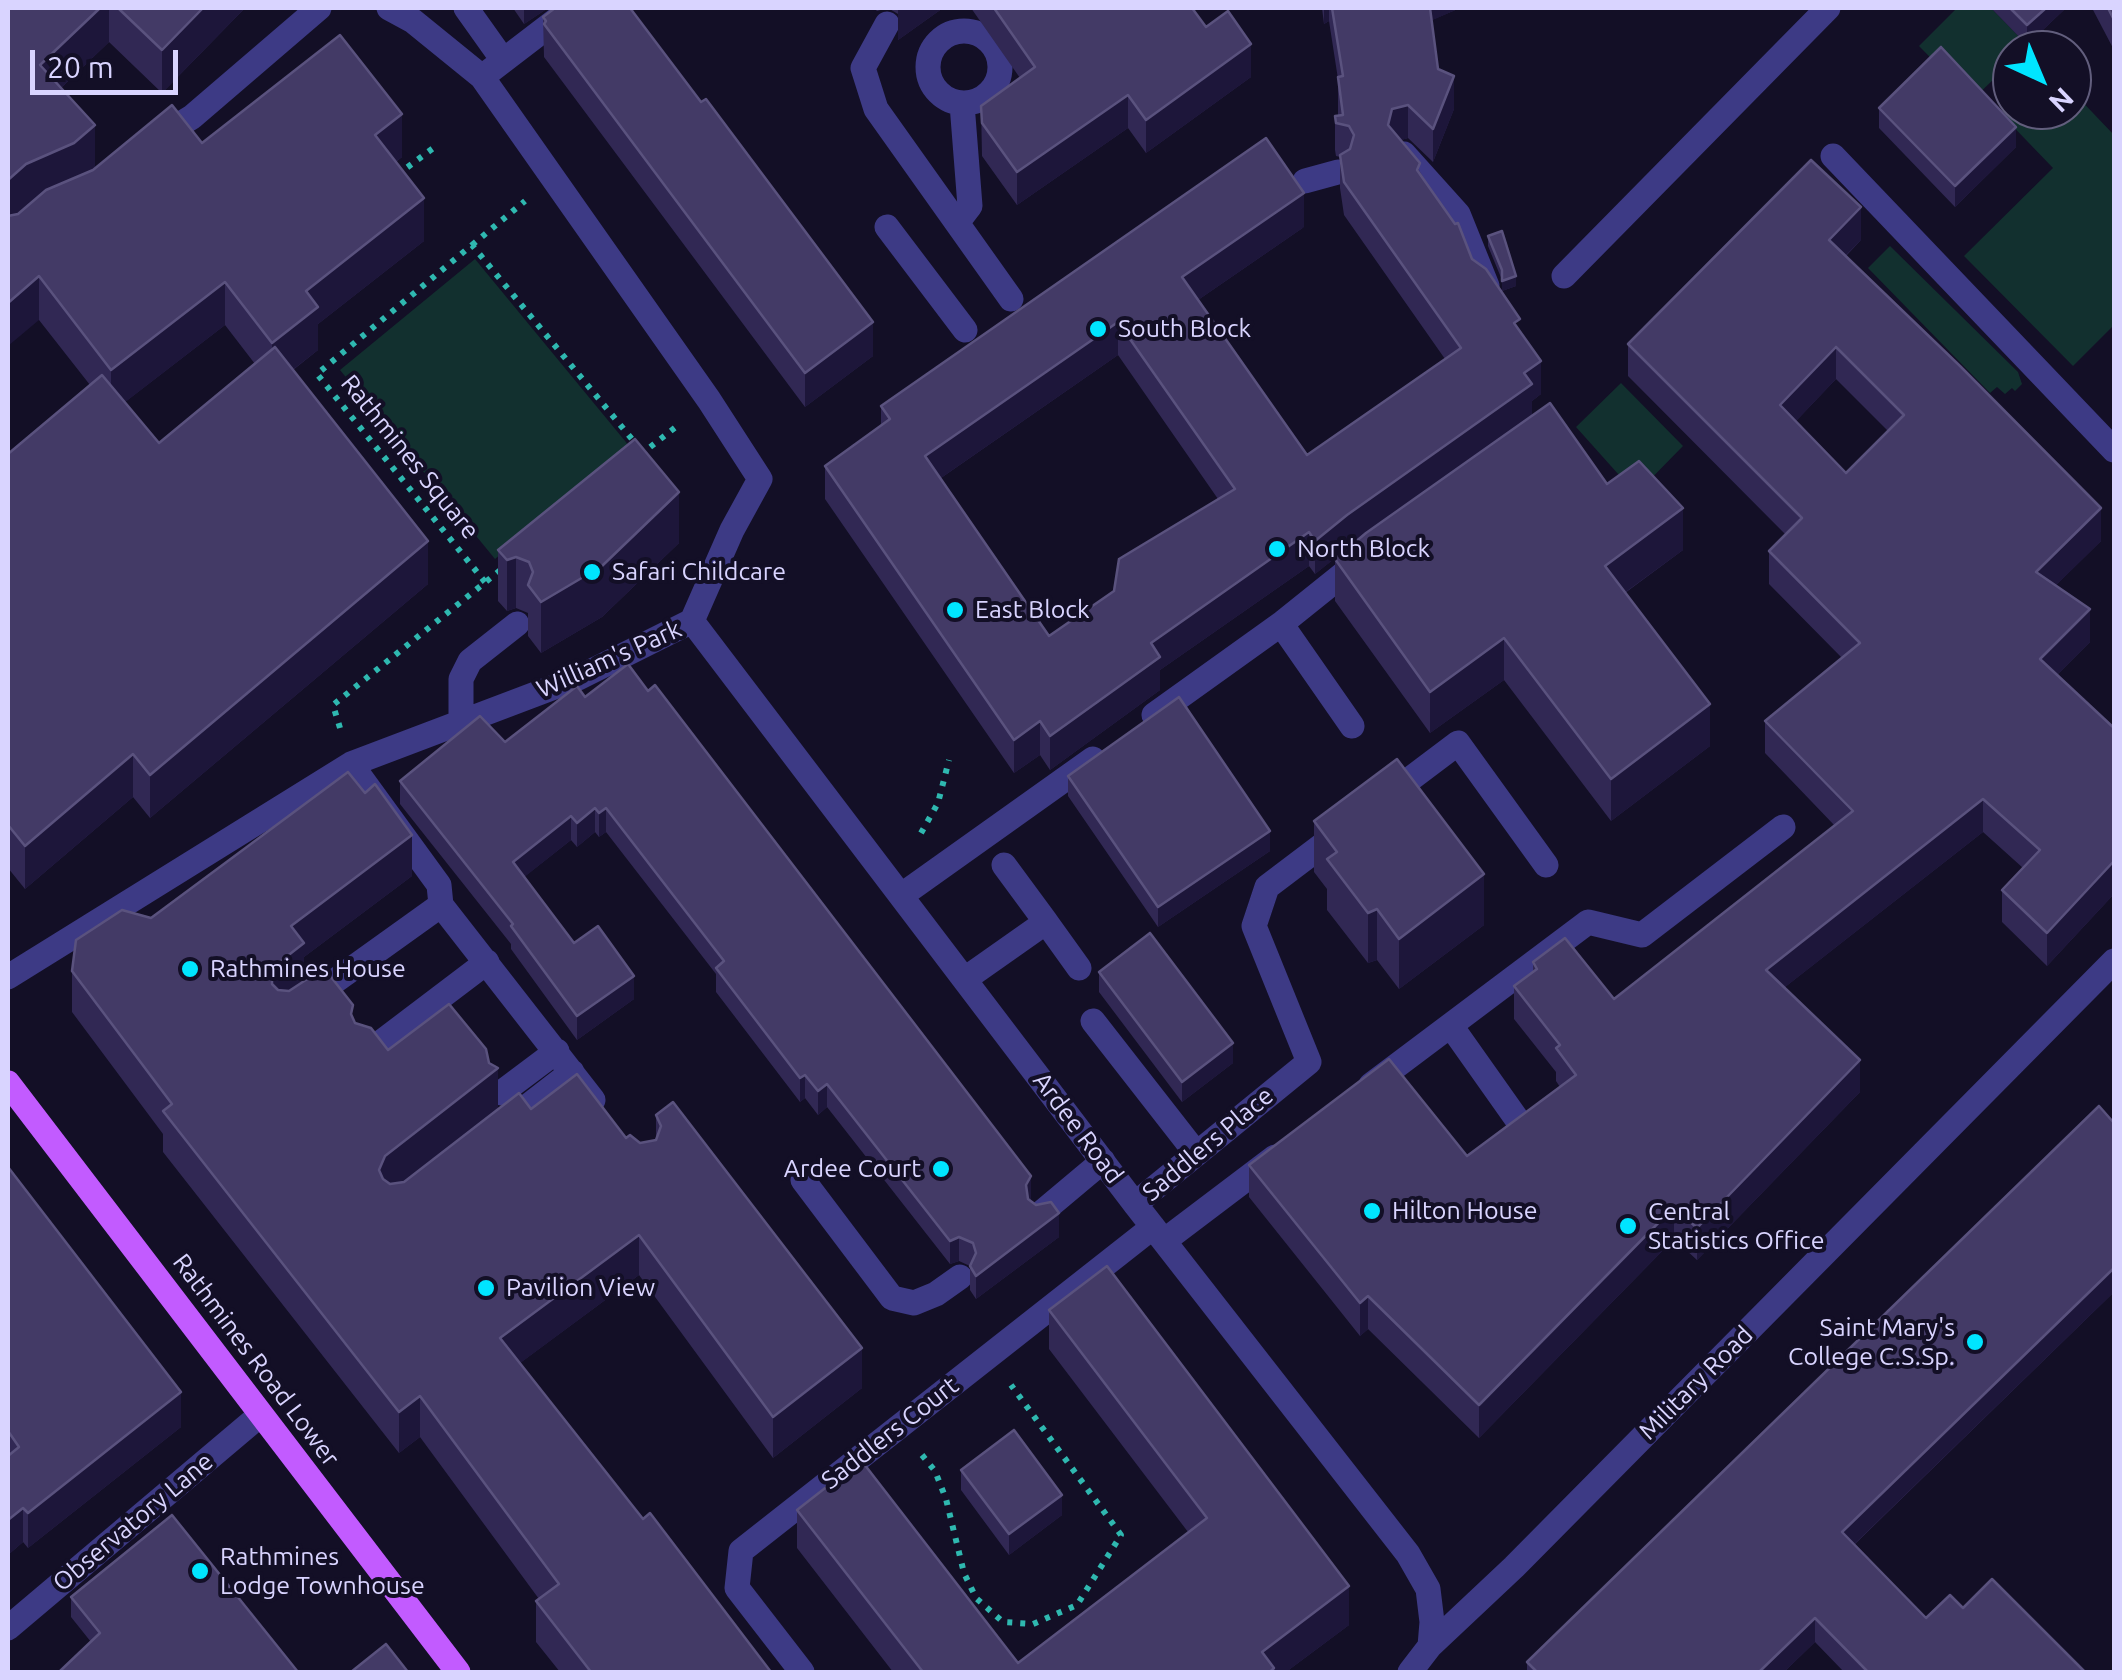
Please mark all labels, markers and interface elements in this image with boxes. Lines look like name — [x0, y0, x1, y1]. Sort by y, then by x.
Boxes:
scale bar — [35, 30, 182, 92]
north arrow — [1992, 30, 2092, 130]
text: 20 m — [47, 50, 114, 84]
text: N — [2044, 82, 2080, 119]
place label: South Block — [1118, 314, 1251, 344]
marker: South Block — [1087, 318, 1109, 340]
street label: Rathmines Square — [335, 369, 485, 545]
place label: North Block — [1297, 534, 1430, 564]
marker: North Block — [1266, 538, 1288, 560]
place label: Safari Childcare — [612, 557, 786, 587]
marker: Safari Childcare — [581, 561, 603, 583]
place label: East Block — [975, 595, 1090, 625]
marker: East Block — [944, 599, 966, 621]
street label: William's Park — [532, 614, 686, 704]
place label: Rathmines House — [210, 954, 406, 984]
marker: Rathmines House — [179, 958, 201, 980]
street label: Ardee Road — [1027, 1067, 1129, 1189]
street label: Saddlers Place — [1137, 1081, 1279, 1207]
place label: Ardee Court — [784, 1154, 921, 1184]
marker: Ardee Court — [930, 1158, 952, 1180]
place label: Hilton House — [1392, 1196, 1537, 1226]
place label: Central Statistics Office — [1648, 1197, 1824, 1256]
marker: Hilton House — [1361, 1200, 1383, 1222]
marker: Central Statistics Office — [1617, 1215, 1639, 1237]
street label: Rathmines Road Lower — [166, 1248, 346, 1472]
place label: Pavilion View — [506, 1273, 655, 1303]
marker: Pavilion View — [475, 1277, 497, 1299]
place label: Saint Mary's College C.S.Sp. — [1788, 1313, 1955, 1372]
street label: Military Road — [1633, 1320, 1759, 1446]
marker: Saint Mary's College C.S.Sp. — [1964, 1331, 1986, 1353]
street label: Saddlers Court — [816, 1370, 964, 1496]
street label: Observatory Lane — [47, 1446, 219, 1598]
place label: Rathmines Lodge Townhouse — [220, 1542, 425, 1601]
marker: Rathmines Lodge Townhouse — [189, 1560, 211, 1582]

